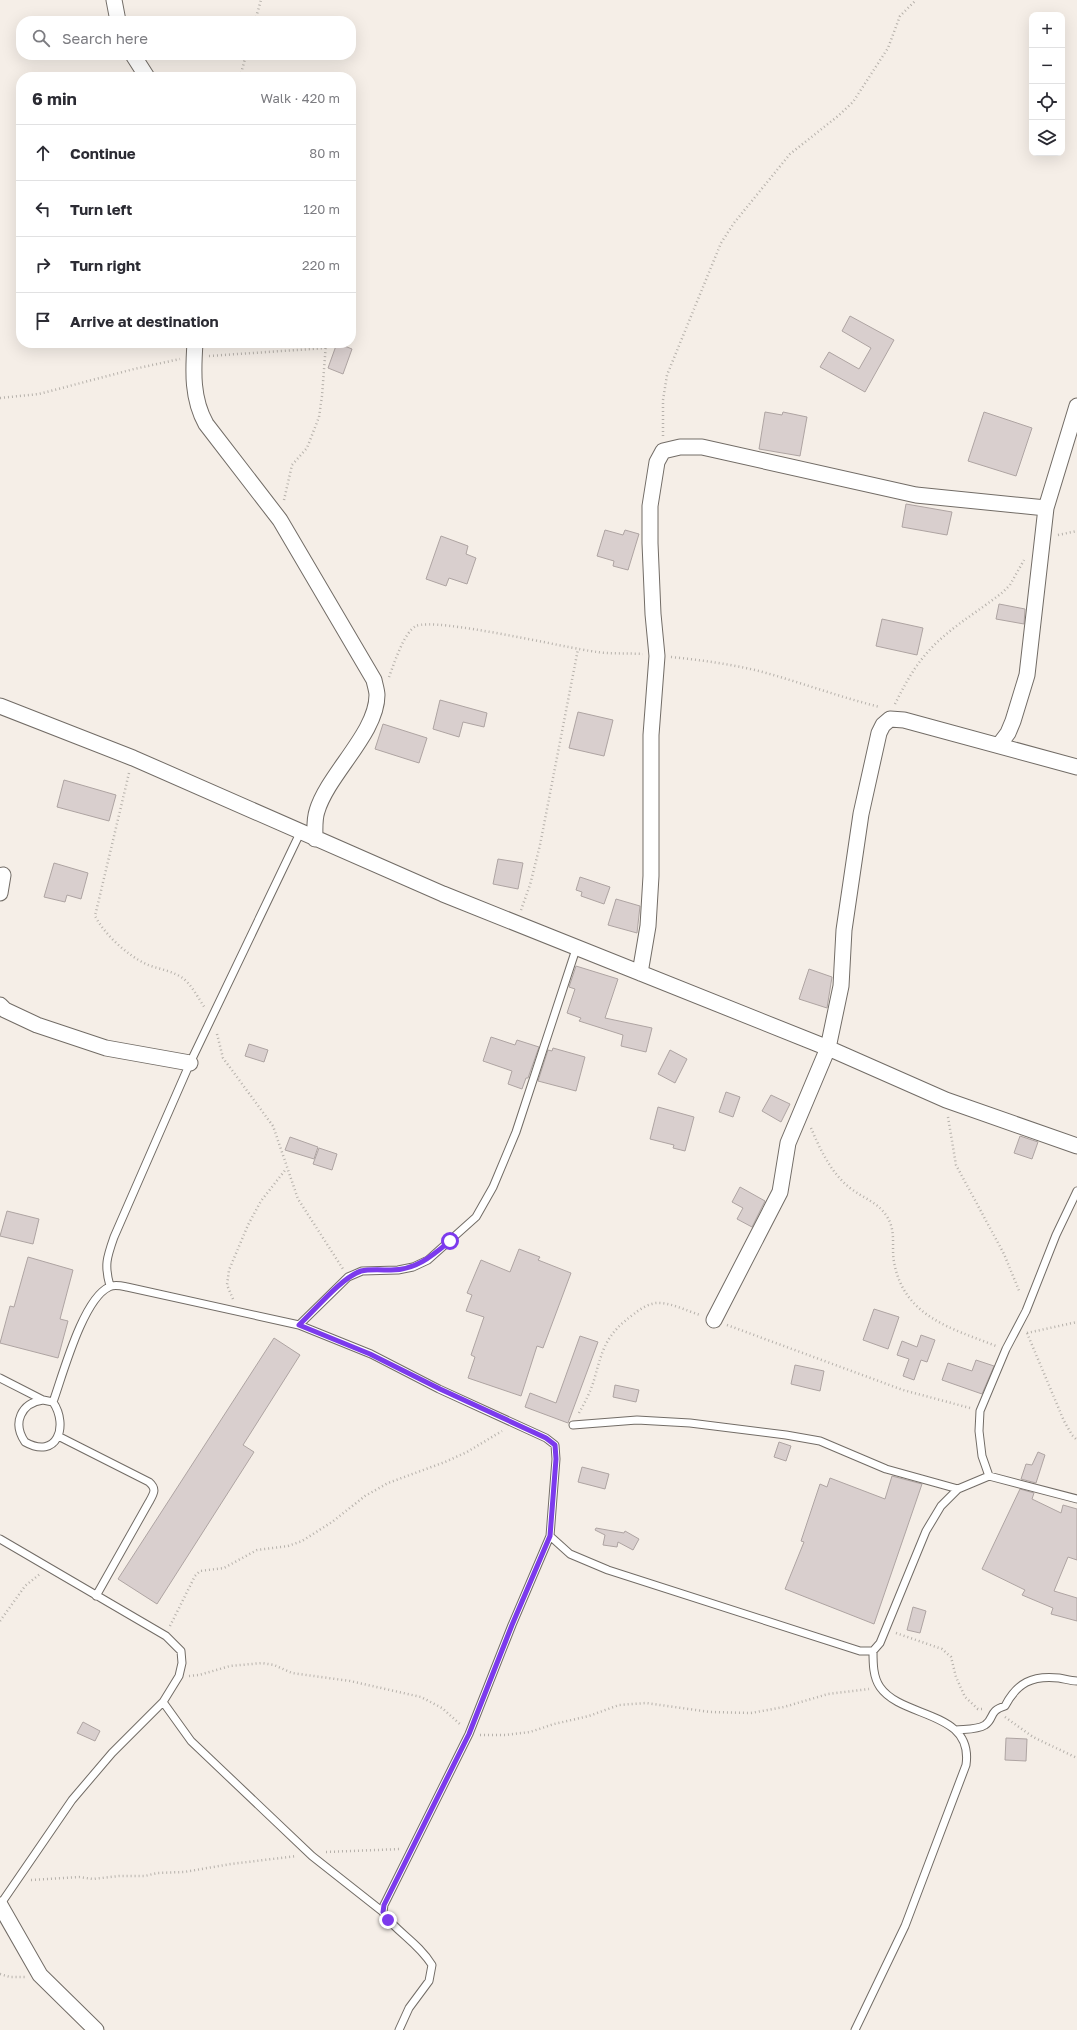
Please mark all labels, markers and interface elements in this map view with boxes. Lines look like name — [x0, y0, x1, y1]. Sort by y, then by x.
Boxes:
map controls — [1029, 12, 1065, 156]
button: + — [1029, 12, 1065, 48]
search box — [16, 16, 356, 60]
icon: search — [30, 27, 52, 49]
text: Search here — [62, 29, 148, 47]
button: − — [1029, 48, 1065, 84]
button: locate — [1029, 84, 1065, 120]
text: 6 min — [32, 88, 77, 109]
text: Walk · 420 m — [261, 90, 340, 106]
button: layers — [1029, 120, 1065, 156]
icon: ahead — [32, 142, 54, 164]
text: Continue — [70, 144, 136, 162]
text: 80 m — [309, 145, 340, 161]
icon: left — [32, 198, 54, 220]
text: Turn left — [70, 200, 132, 218]
text: 120 m — [303, 201, 340, 217]
icon: right — [32, 254, 54, 276]
text: Turn right — [70, 256, 141, 274]
text: 220 m — [302, 257, 340, 273]
icon: arrive — [32, 310, 54, 332]
text: Arrive at destination — [70, 312, 219, 330]
route start — [441, 1232, 459, 1250]
route end — [379, 1911, 397, 1929]

